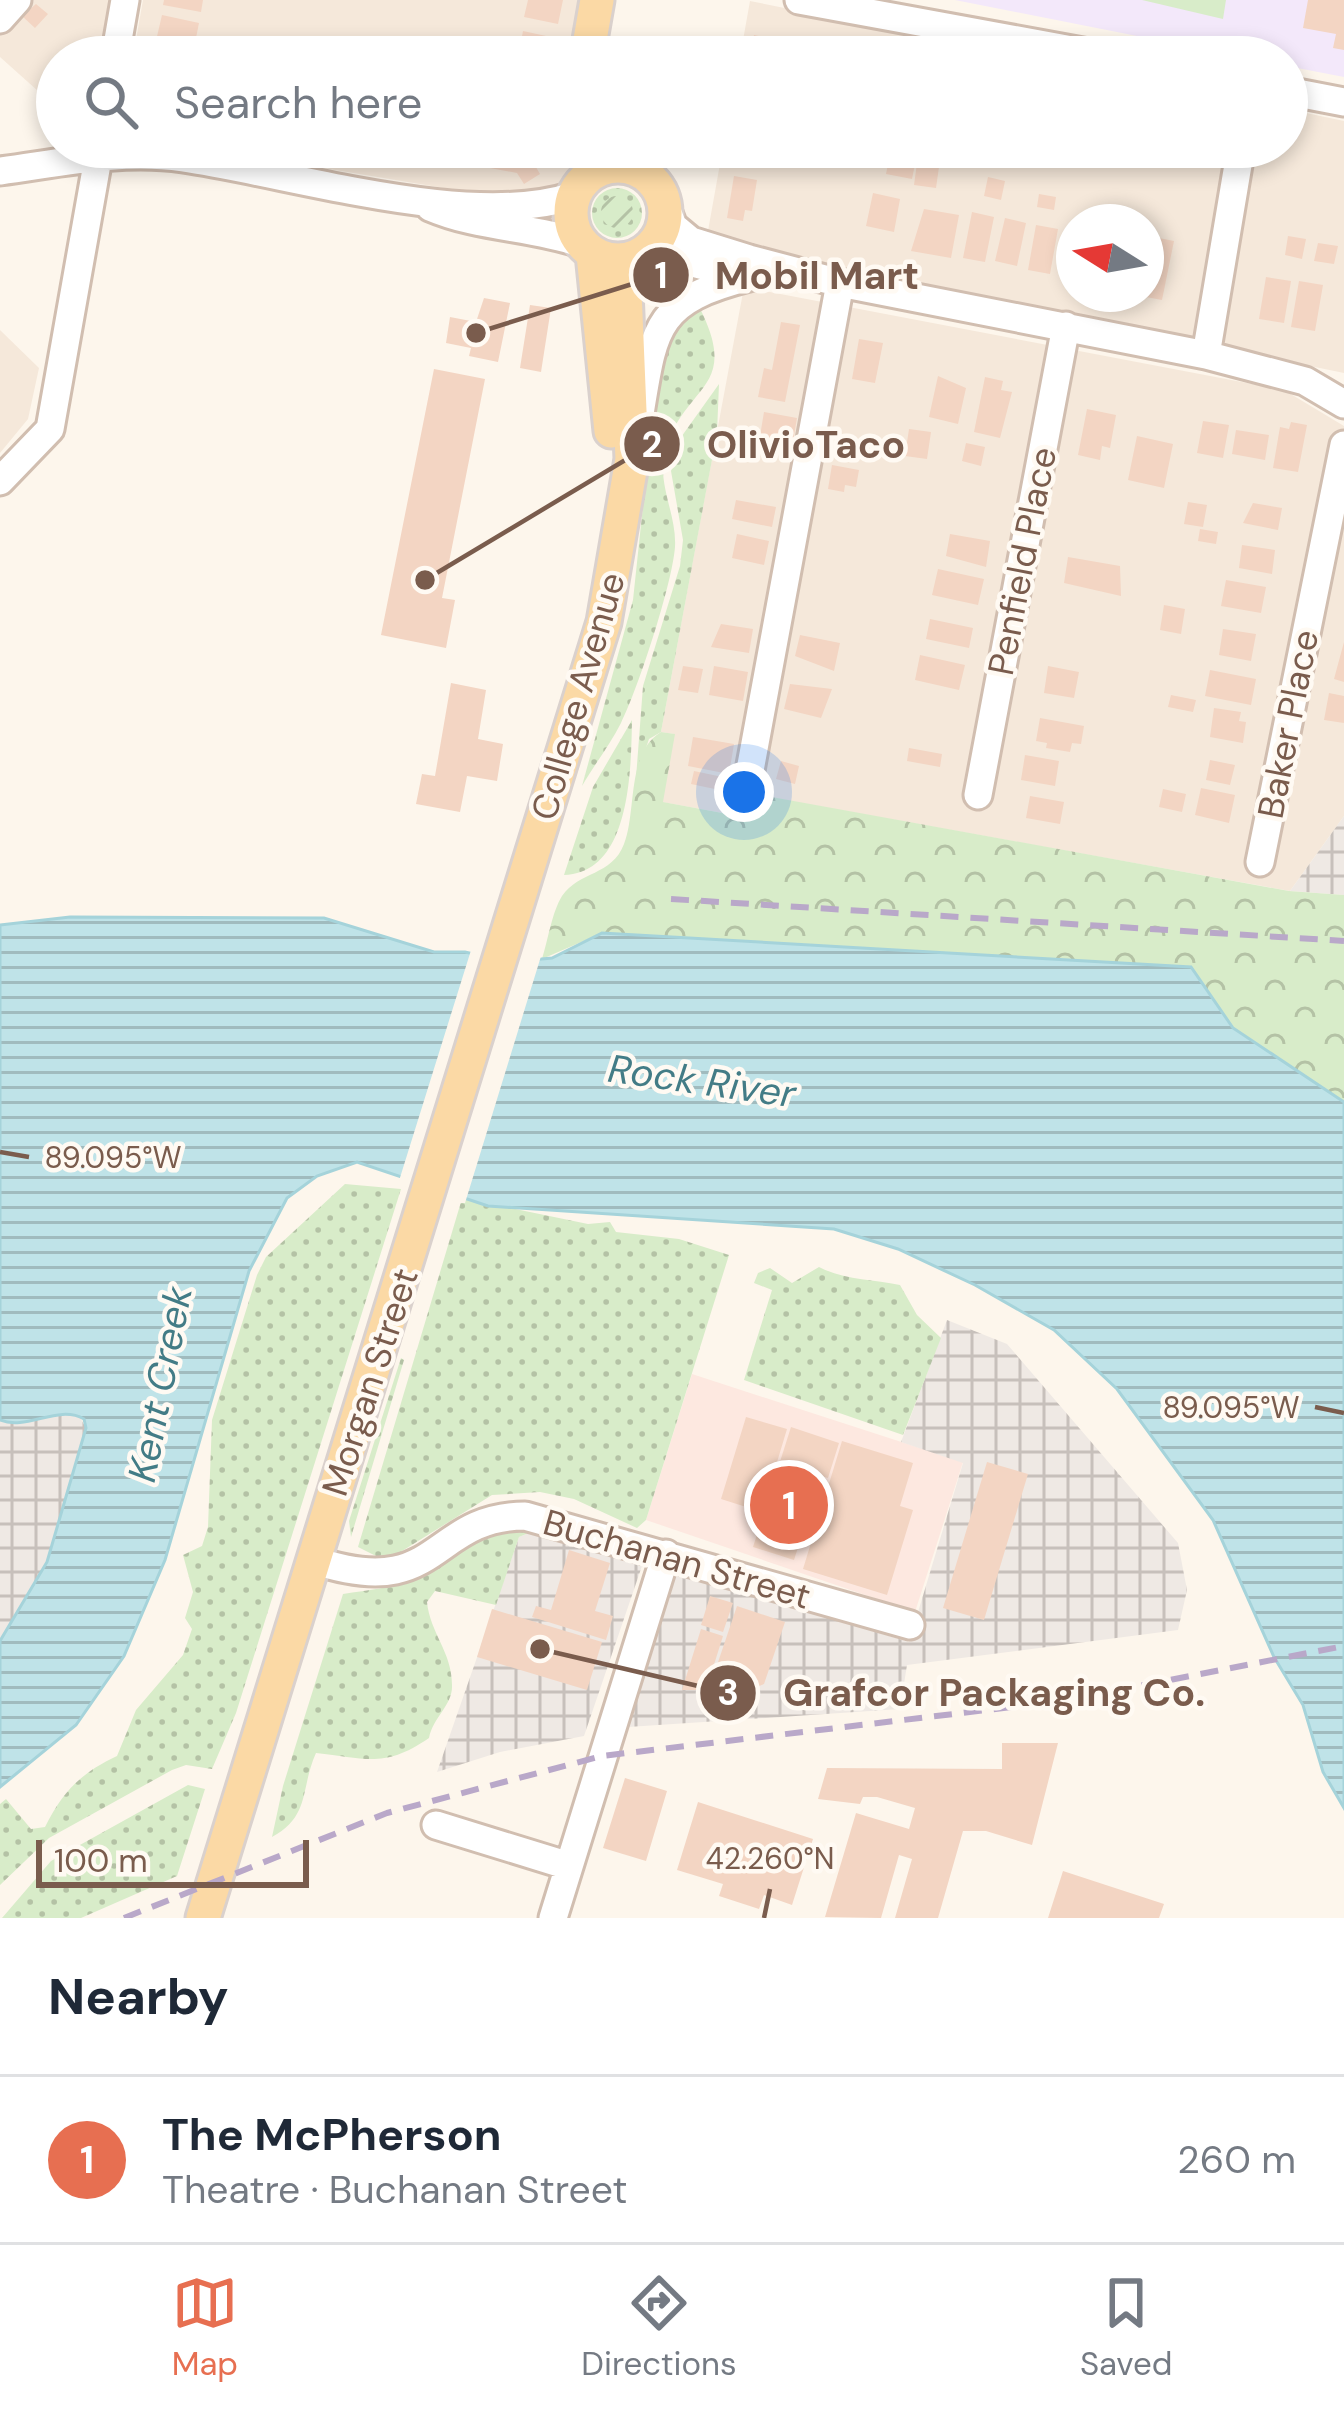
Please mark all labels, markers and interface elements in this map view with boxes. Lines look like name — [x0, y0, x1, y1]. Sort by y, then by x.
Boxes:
search box — [36, 36, 1308, 168]
icon: search — [78, 69, 144, 135]
text: Search here — [174, 73, 422, 132]
north arrow — [1056, 204, 1164, 312]
callout: Mobil Mart — [631, 238, 944, 313]
text: Mobil Mart — [715, 250, 919, 301]
text: 1 — [654, 252, 668, 299]
callout: OlivioTaco — [622, 407, 929, 482]
text: OlivioTaco — [707, 419, 905, 470]
text: 2 — [642, 421, 662, 468]
street label: Penfield Place — [977, 443, 1067, 679]
street label: College Avenue — [520, 567, 636, 825]
street label: Baker Place — [1247, 626, 1329, 822]
your location — [714, 762, 774, 822]
water label: Rock River — [605, 1043, 801, 1120]
text: 89.095°W — [44, 1138, 182, 1177]
street label: Morgan Street — [311, 1262, 429, 1502]
water label: Kent Creek — [116, 1282, 204, 1486]
text: 89.095°W — [1162, 1388, 1300, 1427]
pin: 1 — [750, 1460, 828, 1550]
street label: Buchanan Street — [538, 1498, 816, 1620]
callout: Grafcor Packaging Co. — [698, 1655, 1229, 1730]
text: Grafcor Packaging Co. — [783, 1667, 1205, 1718]
text: 3 — [717, 1669, 739, 1716]
scale bar — [36, 1834, 309, 1887]
text: 100 m — [54, 1839, 148, 1882]
text: 42.260°N — [705, 1839, 835, 1878]
text: Nearby — [48, 1963, 229, 2030]
text: The McPherson — [162, 2105, 502, 2164]
text: 1 — [80, 2134, 94, 2185]
text: 260 m — [1177, 2134, 1296, 2185]
text: Theatre · Buchanan Street — [162, 2164, 627, 2215]
tab: Map — [172, 2270, 238, 2385]
tab: Directions — [581, 2270, 737, 2385]
tab: Saved — [1080, 2270, 1172, 2385]

